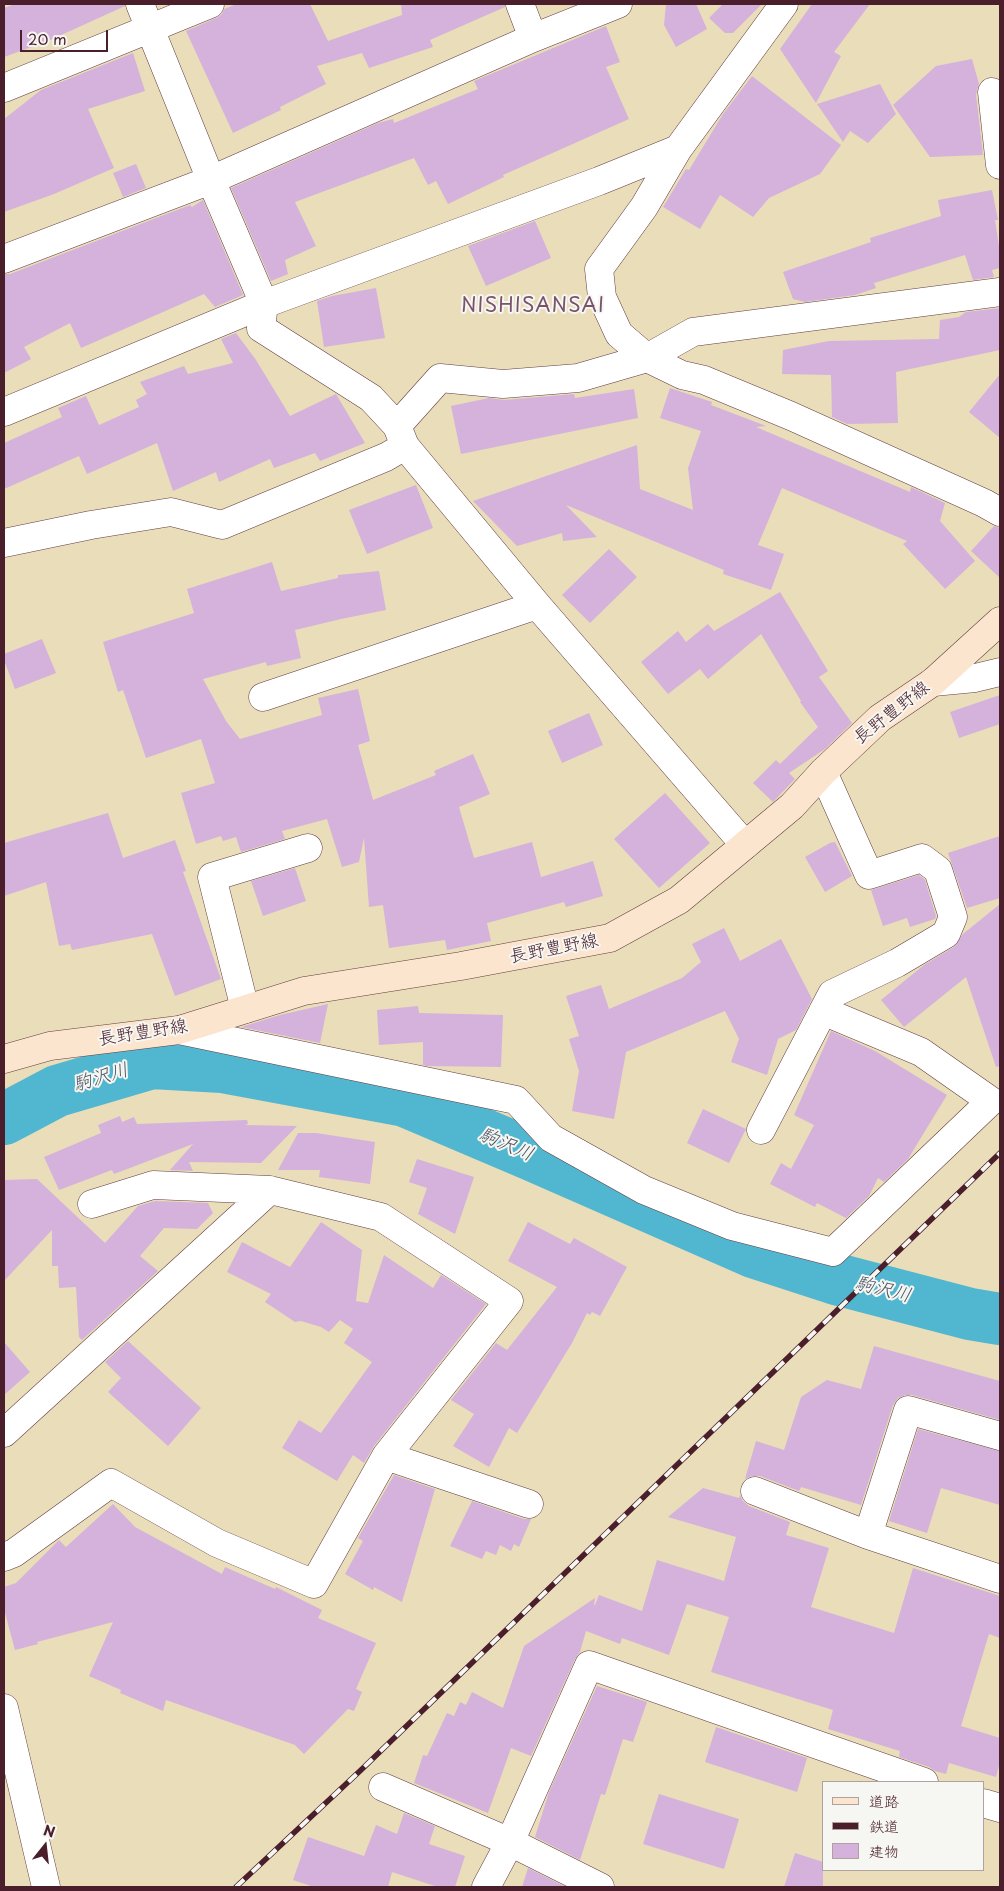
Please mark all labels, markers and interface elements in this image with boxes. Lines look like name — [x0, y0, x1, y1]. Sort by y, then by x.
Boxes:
scale bar — [22, 20, 110, 52]
text: 20 m — [28, 27, 67, 50]
district label: NISHISANSAI — [459, 294, 607, 318]
street label: 長野豊野線 — [850, 677, 934, 749]
street label: 長野豊野線 — [508, 930, 600, 968]
street label: 長野豊野線 — [97, 1015, 189, 1051]
water label: 駒沢川 — [70, 1059, 132, 1097]
water label: 駒沢川 — [475, 1123, 537, 1167]
water label: 駒沢川 — [853, 1272, 913, 1308]
legend — [822, 1781, 984, 1871]
text: 道路 — [869, 1789, 899, 1812]
text: 鉄道 — [869, 1814, 899, 1837]
text: N — [41, 1819, 57, 1843]
north arrow — [20, 1821, 70, 1871]
text: 建物 — [869, 1839, 899, 1862]

